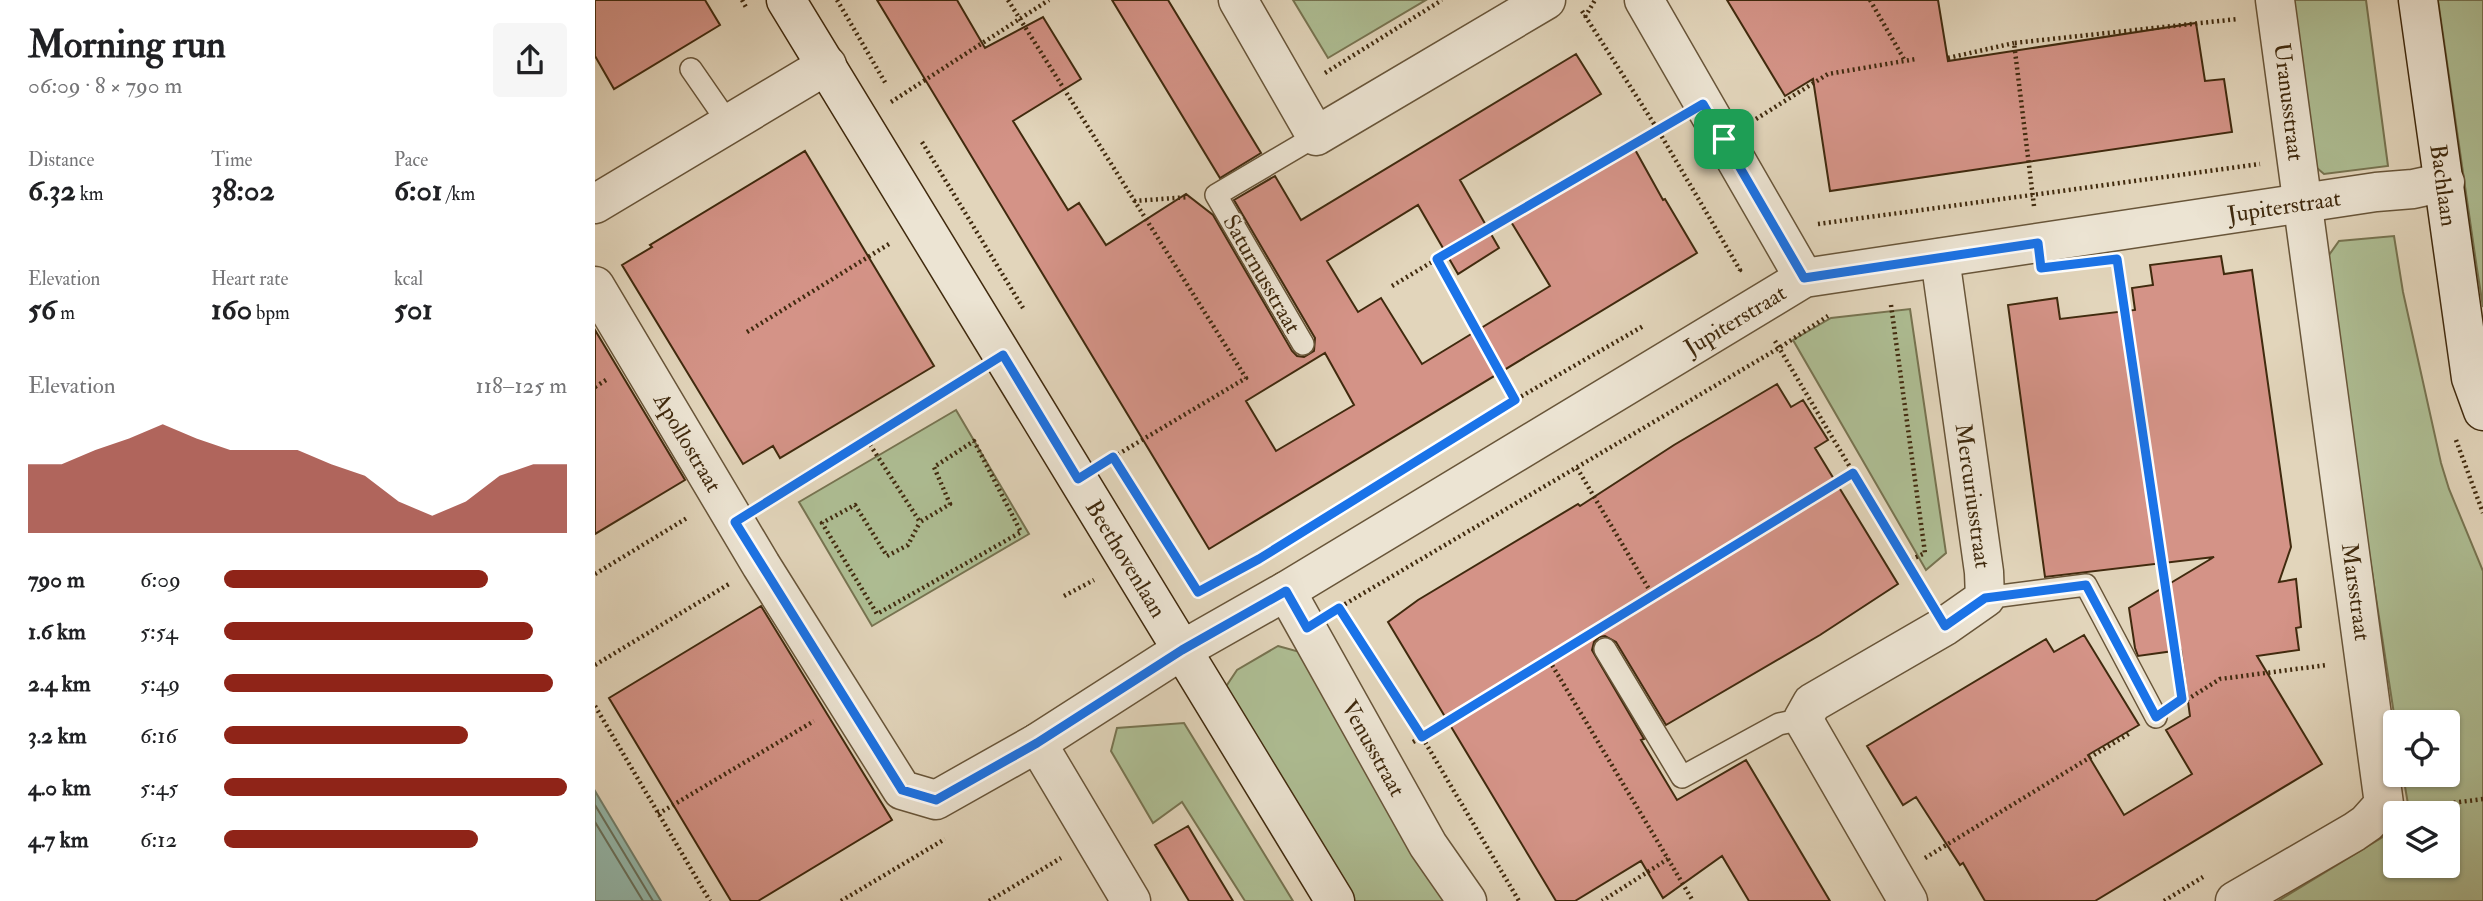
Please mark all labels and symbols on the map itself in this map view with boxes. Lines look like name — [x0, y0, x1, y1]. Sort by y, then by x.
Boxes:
street label: Uranusstraat — [2267, 41, 2311, 163]
pin — [1694, 109, 1754, 169]
street label: Bachlaan — [2424, 142, 2464, 228]
street label: Jupiterstraat — [2224, 183, 2343, 229]
street label: Saturnusstraat — [1216, 210, 1308, 338]
street label: Jupiterstraat — [1678, 278, 1791, 362]
street label: Apollostraat — [647, 387, 729, 497]
street label: Mercuriusstraat — [1948, 422, 1998, 570]
street label: Beethovenlaan — [1079, 494, 1173, 623]
street label: Marsstraat — [2335, 541, 2377, 643]
street label: Venusstraat — [1335, 695, 1412, 801]

